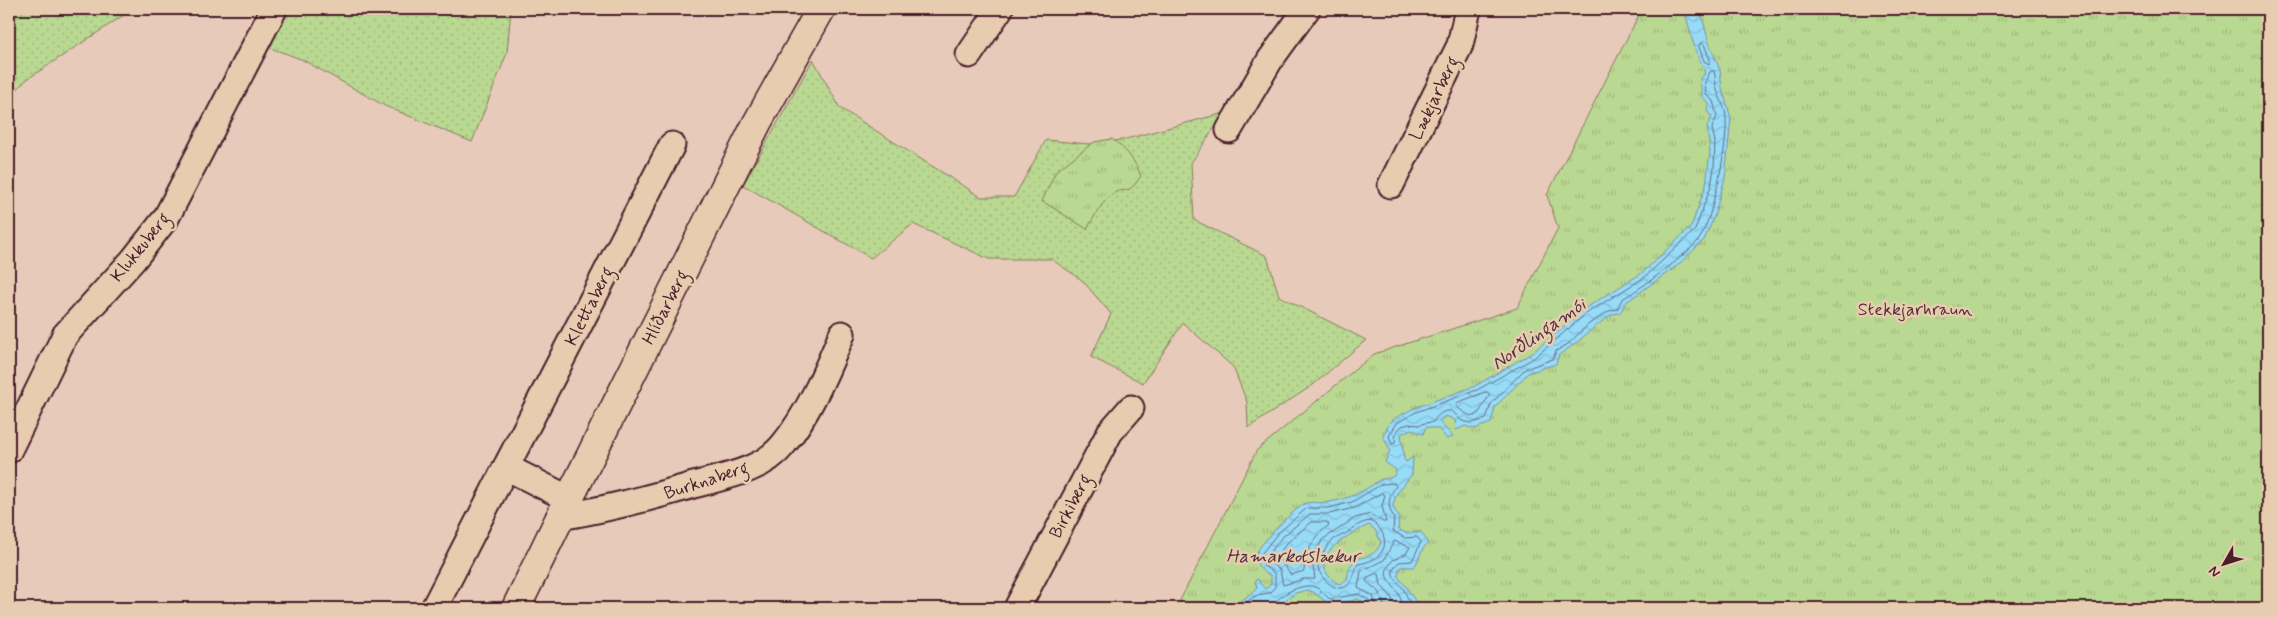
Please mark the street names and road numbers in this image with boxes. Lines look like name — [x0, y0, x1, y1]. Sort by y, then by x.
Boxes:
street label: Lækjarberg — [1404, 53, 1467, 145]
street label: Klukkuberg — [105, 208, 178, 289]
street label: Klettaberg — [560, 263, 622, 351]
street label: Hlíðarberg — [637, 266, 697, 350]
street label: Burknaberg — [661, 456, 752, 508]
street label: Birkiberg — [1044, 470, 1100, 544]

